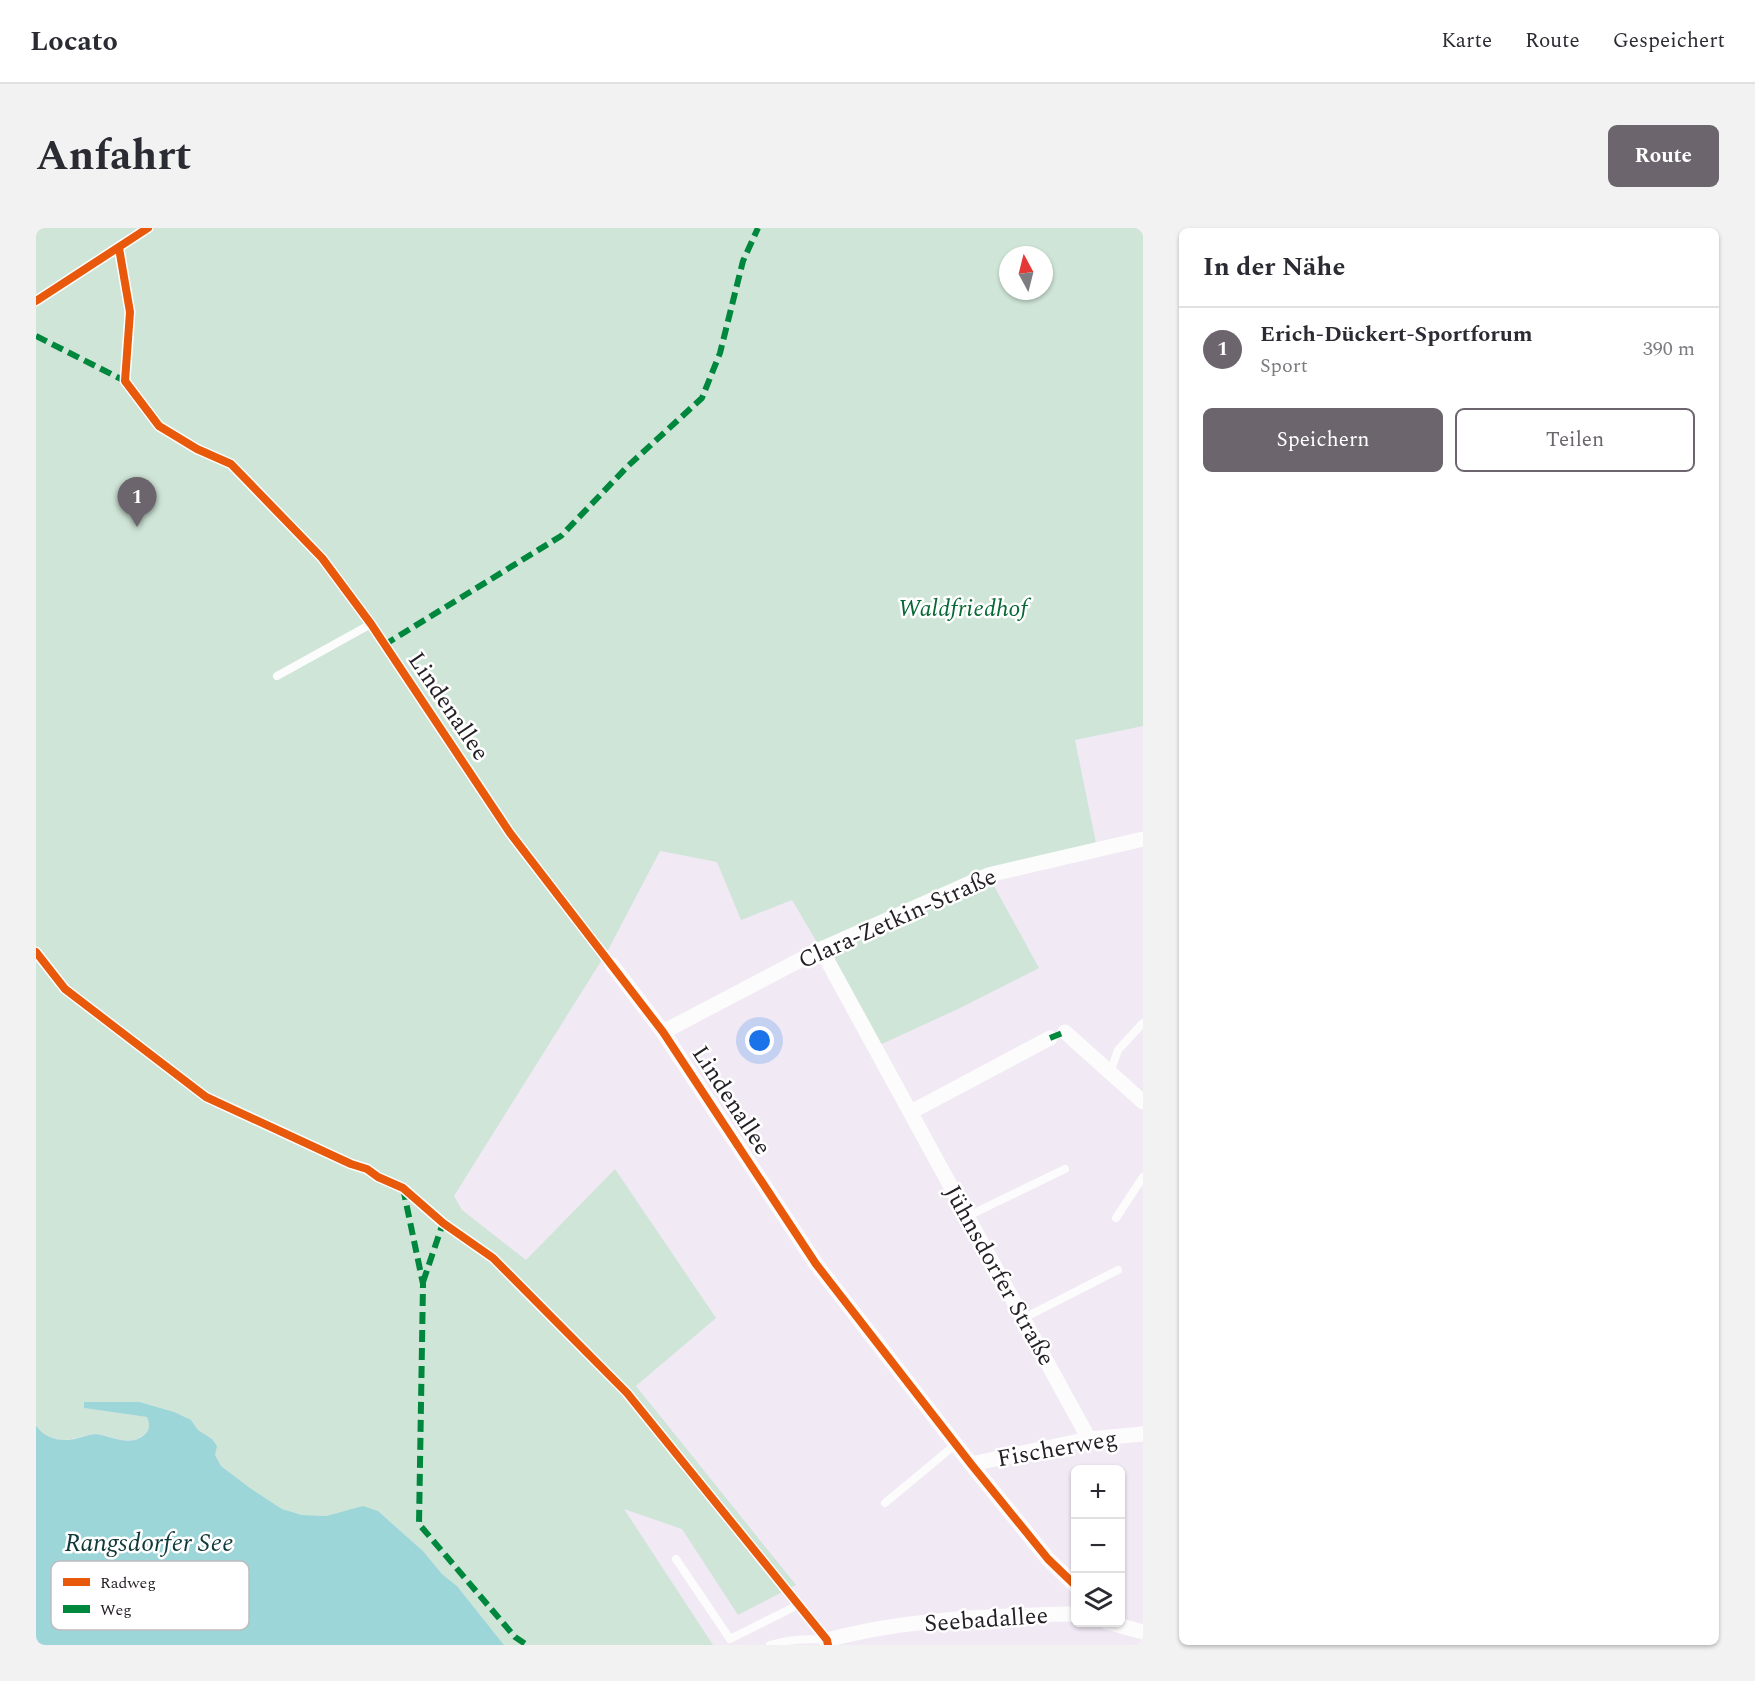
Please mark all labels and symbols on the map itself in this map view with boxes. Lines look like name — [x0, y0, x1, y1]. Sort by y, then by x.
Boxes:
north arrow — [999, 246, 1053, 300]
pin: 1 — [118, 478, 156, 527]
park label: Waldfriedhof — [898, 591, 1032, 627]
street label: Lindenallee — [398, 645, 498, 768]
street label: Clara-Zetkin-Straße — [793, 859, 1002, 979]
your location — [745, 1026, 774, 1055]
street label: Lindenallee — [682, 1039, 780, 1163]
street label: Jühnsdorfer Straße — [934, 1179, 1064, 1372]
street label: Fischerweg — [994, 1421, 1120, 1477]
water label: Rangsdorfer See — [64, 1523, 234, 1563]
legend — [51, 1561, 249, 1630]
text: Radweg — [100, 1571, 156, 1595]
text: Weg — [100, 1598, 132, 1622]
street label: Seebadallee — [923, 1598, 1049, 1642]

